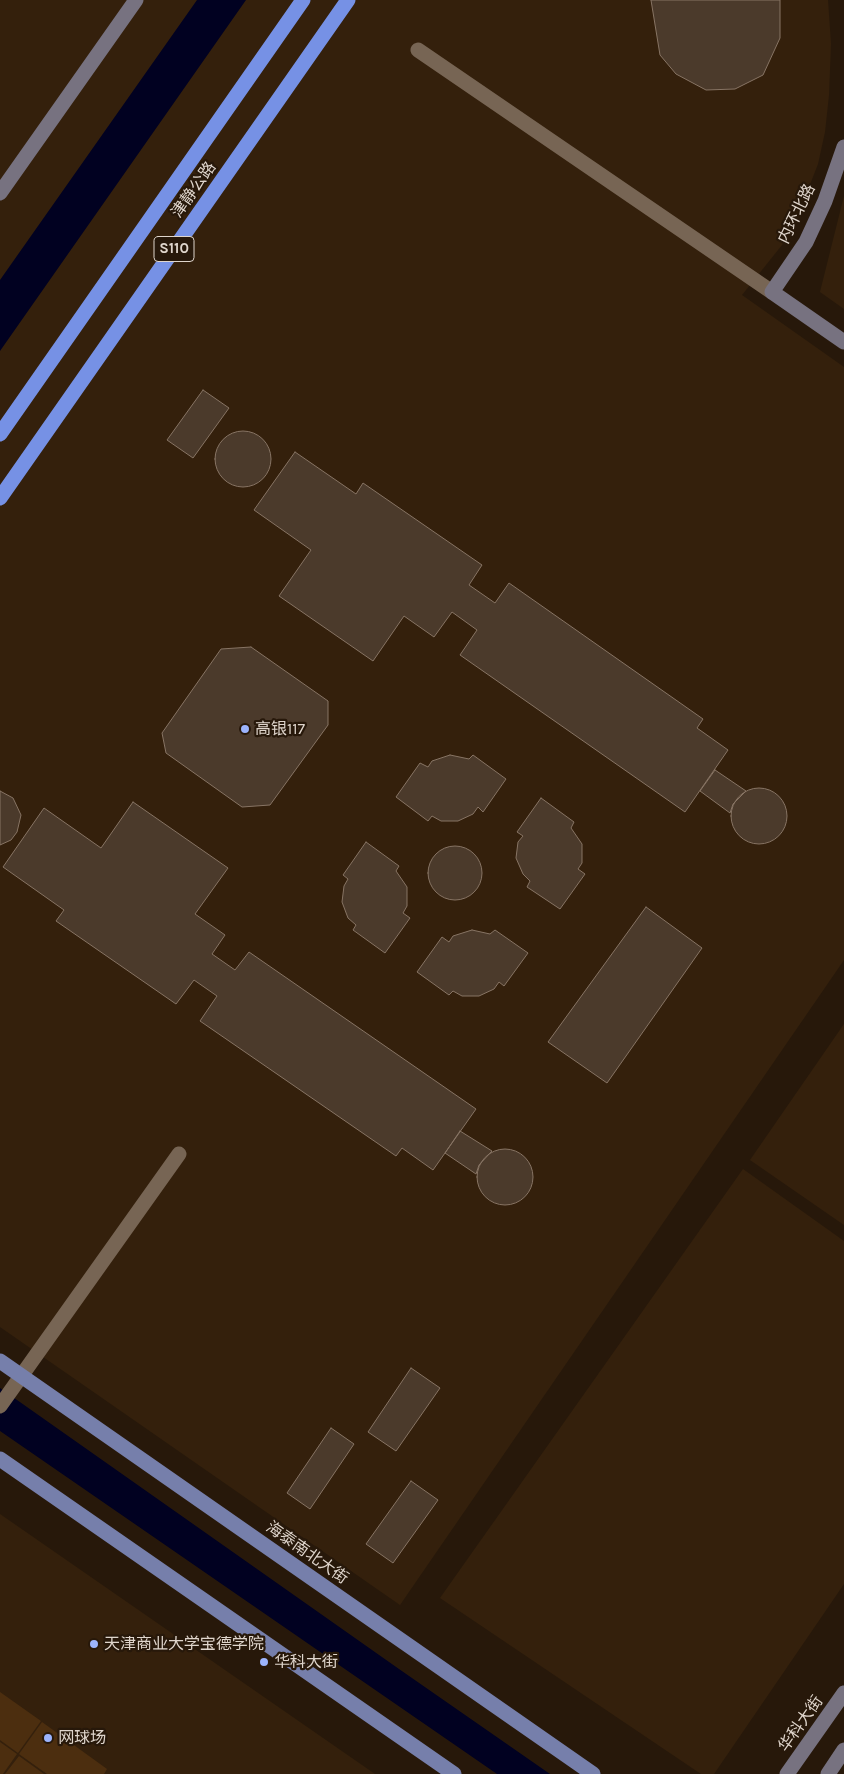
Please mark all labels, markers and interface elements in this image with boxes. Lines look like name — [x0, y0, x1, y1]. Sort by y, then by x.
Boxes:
street label: 津静公路 — [168, 158, 220, 222]
street label: 内环北路 — [774, 181, 820, 247]
road number: S110 — [154, 236, 194, 262]
place label: 高银117 — [255, 719, 305, 739]
marker: 高银117 — [239, 723, 251, 735]
street label: 海泰南北大街 — [262, 1518, 352, 1588]
place label: 天津商业大学宝德学院 — [104, 1634, 264, 1654]
marker: 天津商业大学宝德学院 — [88, 1638, 100, 1650]
place label: 华科大街 — [274, 1652, 338, 1672]
marker: 华科大街 — [258, 1656, 270, 1668]
street label: 华科大街 — [775, 1692, 827, 1756]
place label: 网球场 — [58, 1728, 106, 1748]
marker: 网球场 — [42, 1732, 54, 1744]

